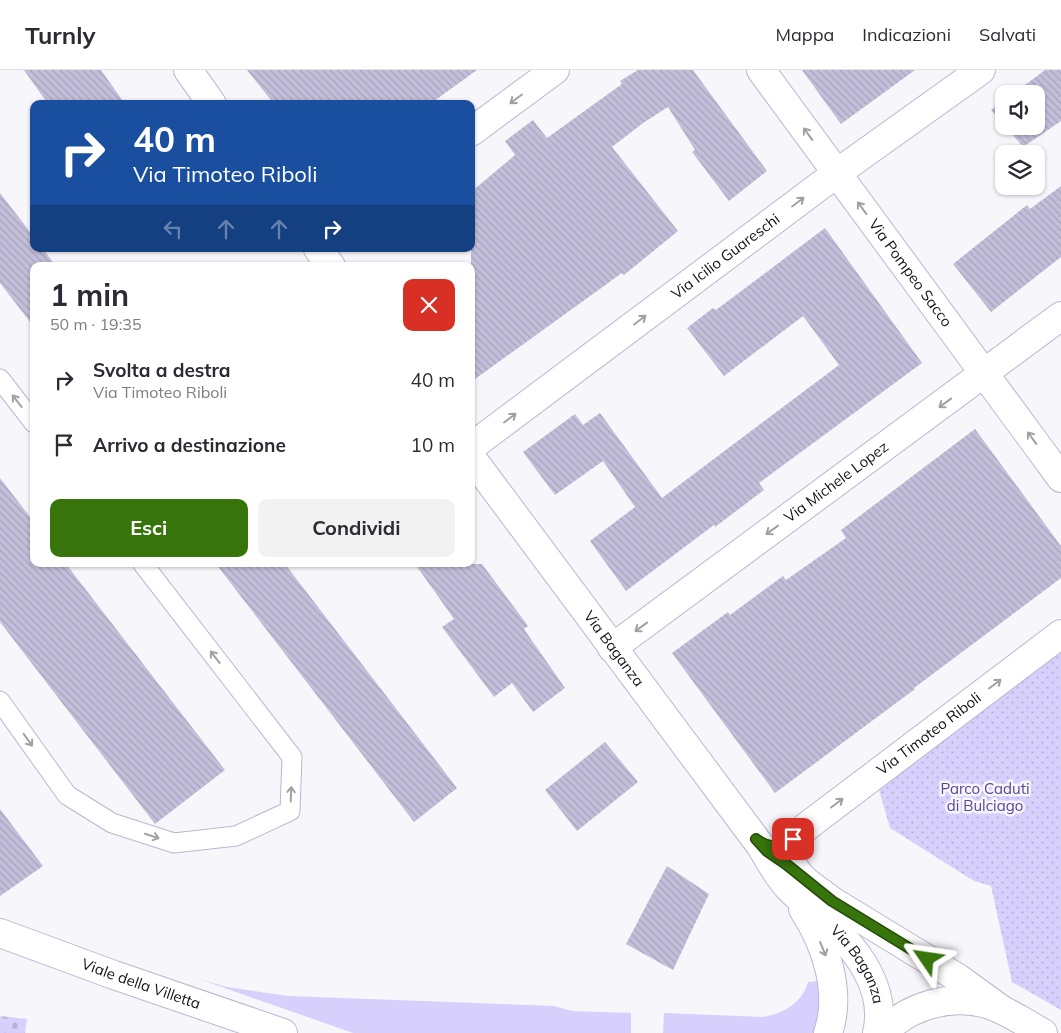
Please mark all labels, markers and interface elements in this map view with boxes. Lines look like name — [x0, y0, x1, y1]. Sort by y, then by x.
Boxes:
text: Turnly — [25, 20, 96, 50]
text: Mappa — [776, 23, 834, 46]
text: Indicazioni — [862, 23, 951, 46]
text: Salvati — [979, 23, 1036, 46]
map controls — [995, 85, 1045, 195]
button: sound — [995, 85, 1045, 135]
one-way arrow — [509, 94, 523, 104]
text: 40 m — [133, 117, 216, 161]
icon: right — [50, 120, 115, 185]
one-way arrow — [803, 127, 813, 141]
button: layers — [995, 145, 1045, 195]
text: Via Timoteo Riboli — [133, 160, 317, 188]
one-way arrow — [791, 196, 804, 207]
one-way arrow — [857, 201, 868, 215]
street label: Via Icilio Guareschi — [667, 209, 783, 303]
icon: left — [159, 215, 187, 243]
icon: ahead — [212, 215, 240, 243]
icon: ahead — [265, 215, 293, 243]
icon: right — [318, 215, 346, 243]
street label: Via Pompeo Sacco — [865, 215, 957, 330]
text: 1 min — [50, 276, 129, 314]
button: close — [403, 279, 455, 331]
text: 50 m · 19:35 — [50, 314, 142, 334]
one-way arrow — [633, 315, 647, 325]
text: Svolta a destra — [93, 358, 231, 382]
icon: right — [50, 366, 78, 394]
text: 40 m — [411, 368, 455, 392]
text: Via Timoteo Riboli — [93, 382, 227, 402]
one-way arrow — [12, 394, 22, 408]
one-way arrow — [939, 397, 952, 408]
one-way arrow — [503, 412, 516, 423]
icon: arrive — [50, 431, 78, 459]
one-way arrow — [1027, 431, 1037, 445]
text: Arrivo a destinazione — [93, 433, 286, 457]
text: 10 m — [411, 433, 455, 457]
street label: Via Michele Lopez — [780, 437, 892, 527]
button: Esci — [50, 499, 248, 557]
button: Condividi — [258, 499, 455, 557]
one-way arrow — [765, 525, 779, 535]
street label: Via Baganza — [580, 607, 649, 690]
one-way arrow — [635, 621, 648, 632]
one-way arrow — [209, 651, 220, 664]
one-way arrow — [988, 678, 1001, 689]
street label: Via Timoteo Riboli — [873, 688, 985, 779]
one-way arrow — [23, 733, 33, 747]
park label: Parco Caduti di Bulciago — [941, 779, 1030, 815]
one-way arrow — [286, 786, 295, 802]
one-way arrow — [830, 797, 843, 808]
pin — [772, 818, 814, 860]
icon: arrive — [779, 825, 807, 853]
one-way arrow — [144, 832, 160, 842]
street label: Via Baganza — [827, 921, 888, 1005]
position arrow — [900, 932, 952, 984]
one-way arrow — [819, 941, 828, 956]
street label: Viale della Villetta — [79, 954, 203, 1013]

